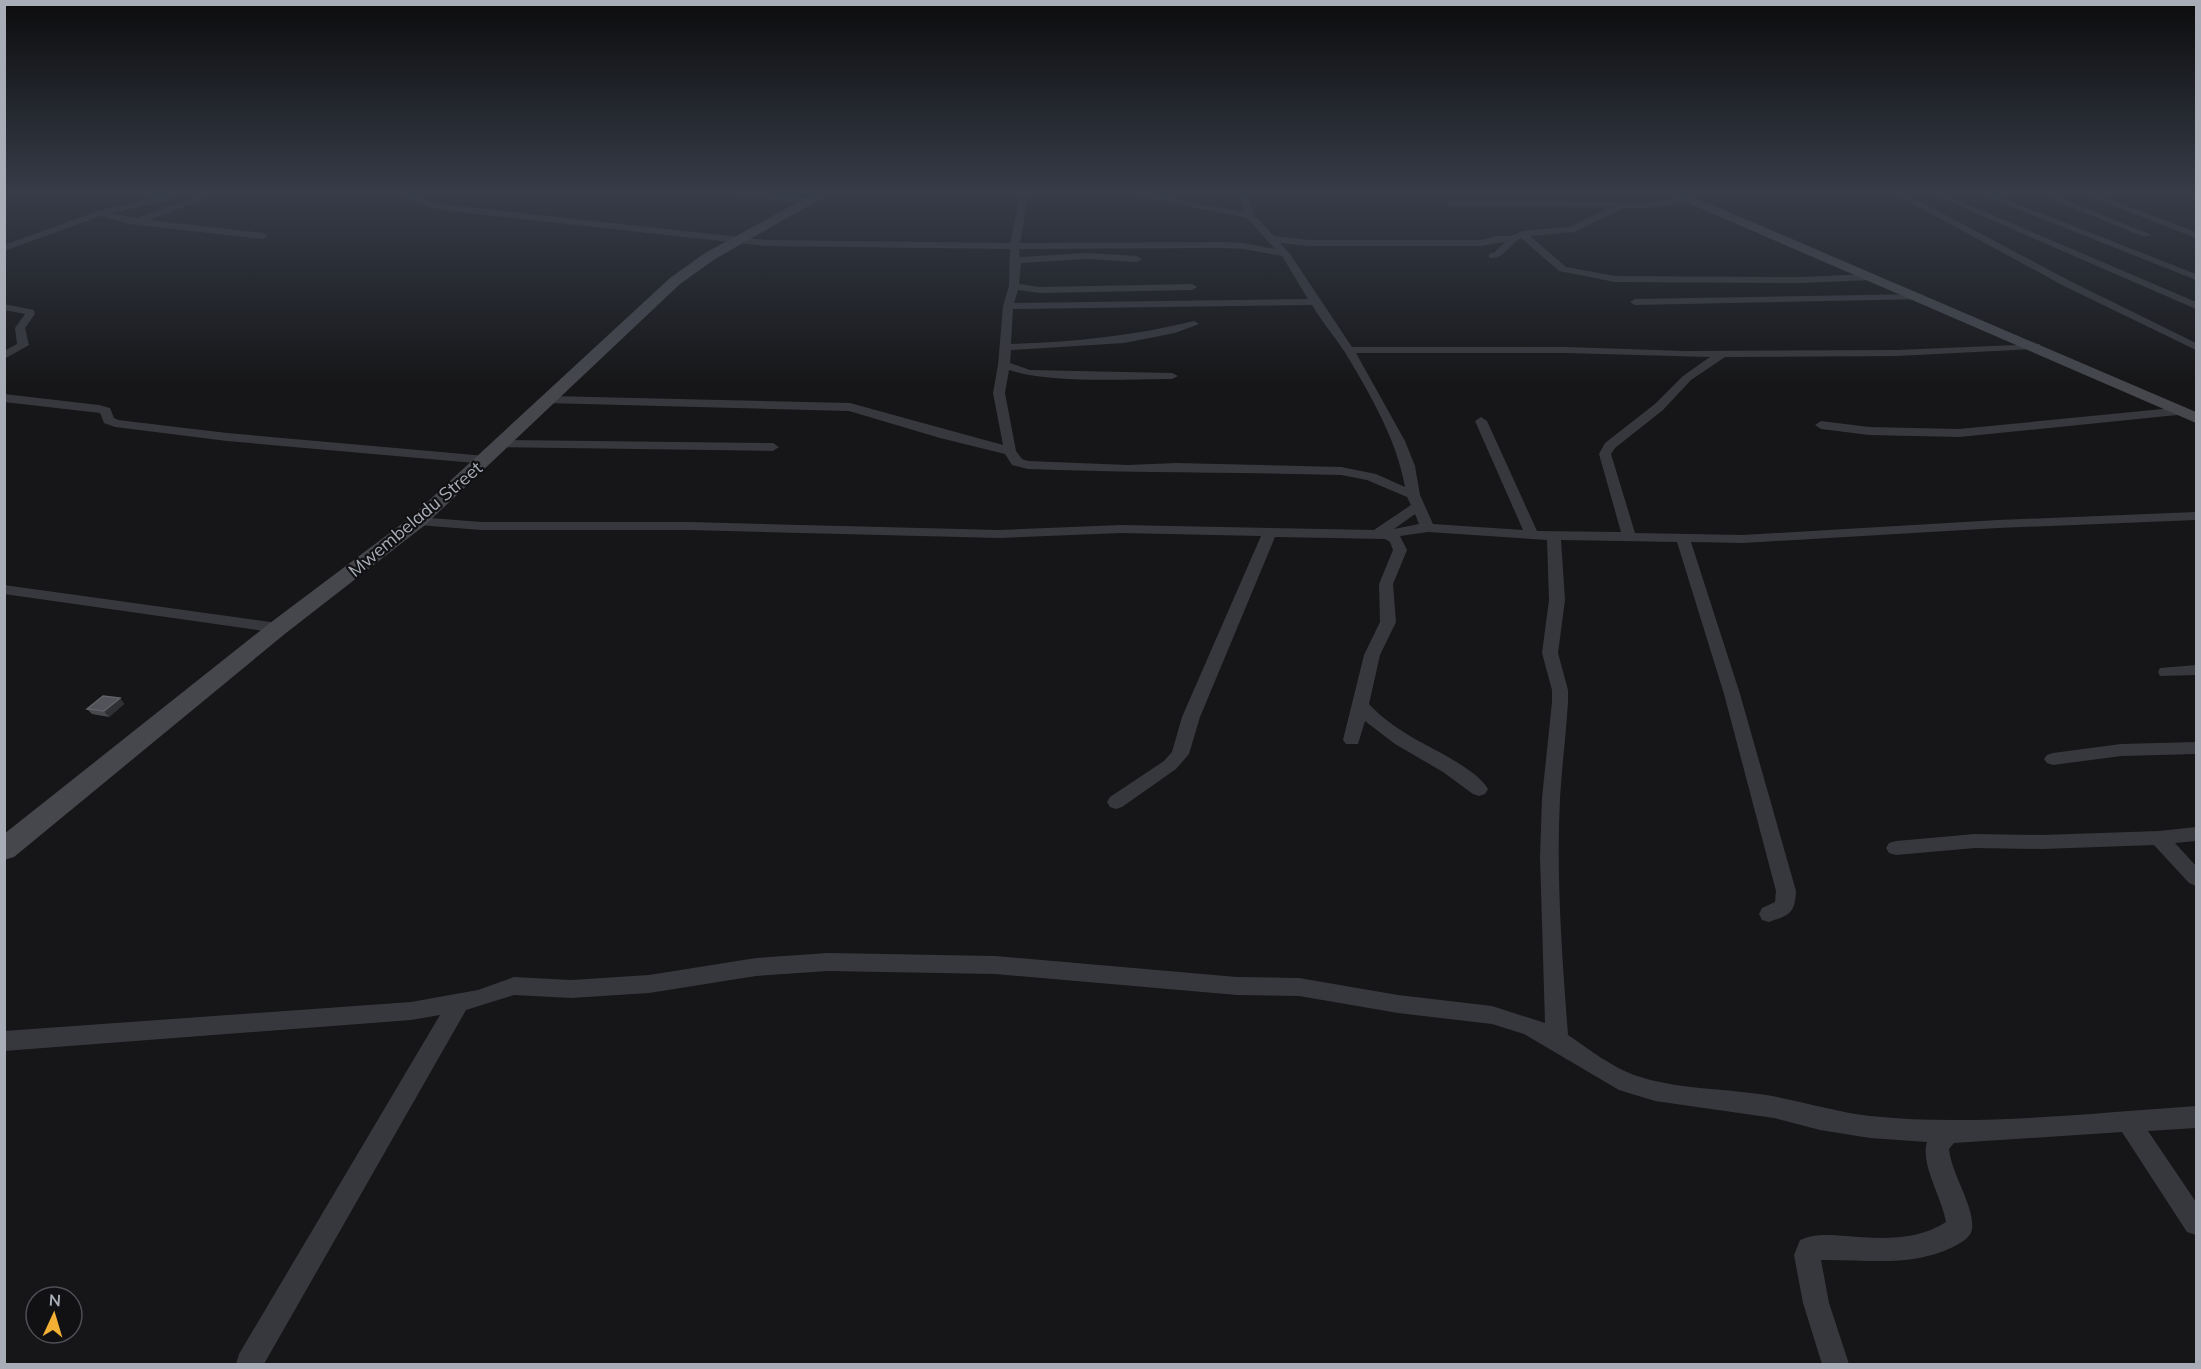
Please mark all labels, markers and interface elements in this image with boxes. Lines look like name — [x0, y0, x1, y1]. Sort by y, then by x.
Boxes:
street label: Mwembeladu Street — [343, 456, 487, 582]
north arrow — [24, 1285, 84, 1345]
text: N — [48, 1290, 62, 1310]

